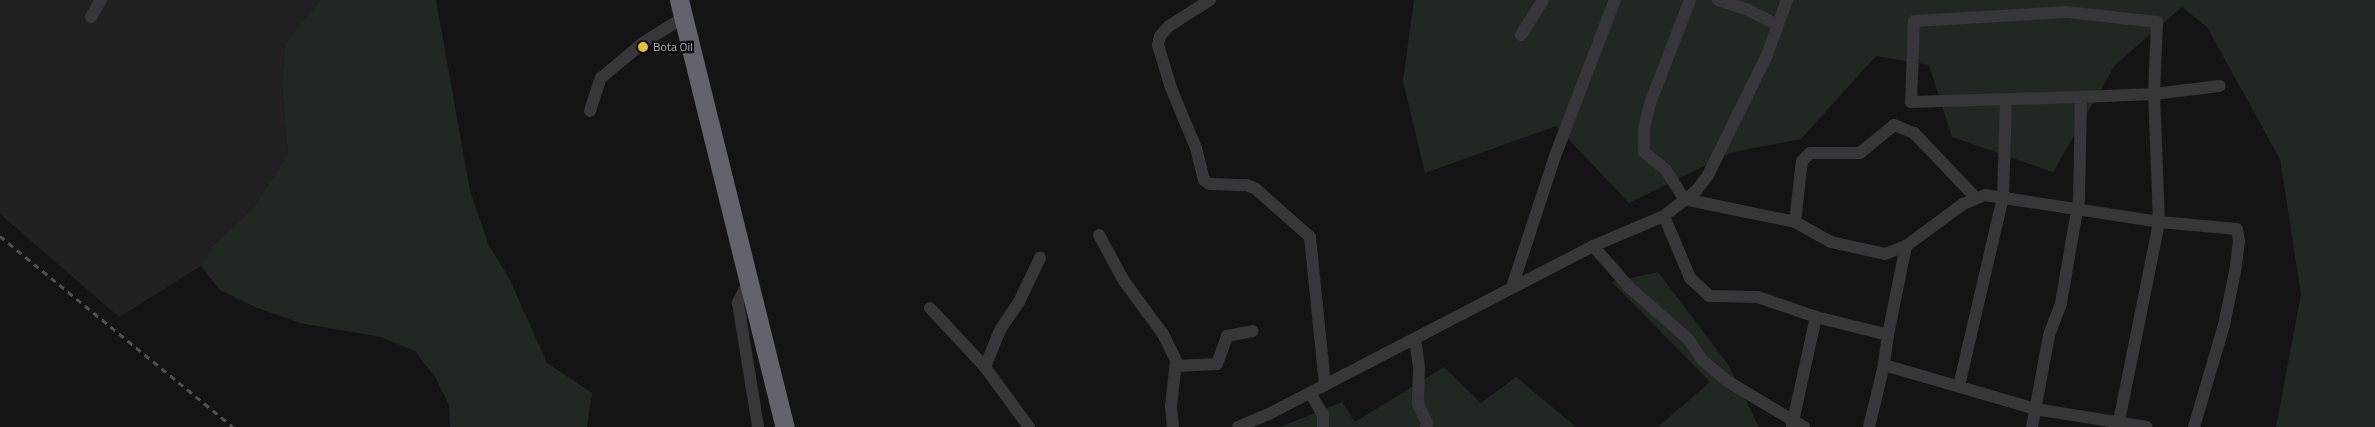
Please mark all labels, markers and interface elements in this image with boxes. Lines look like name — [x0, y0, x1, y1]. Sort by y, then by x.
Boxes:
place label: Bota Oil — [653, 40, 693, 54]
marker: Bota Oil — [637, 41, 649, 53]

